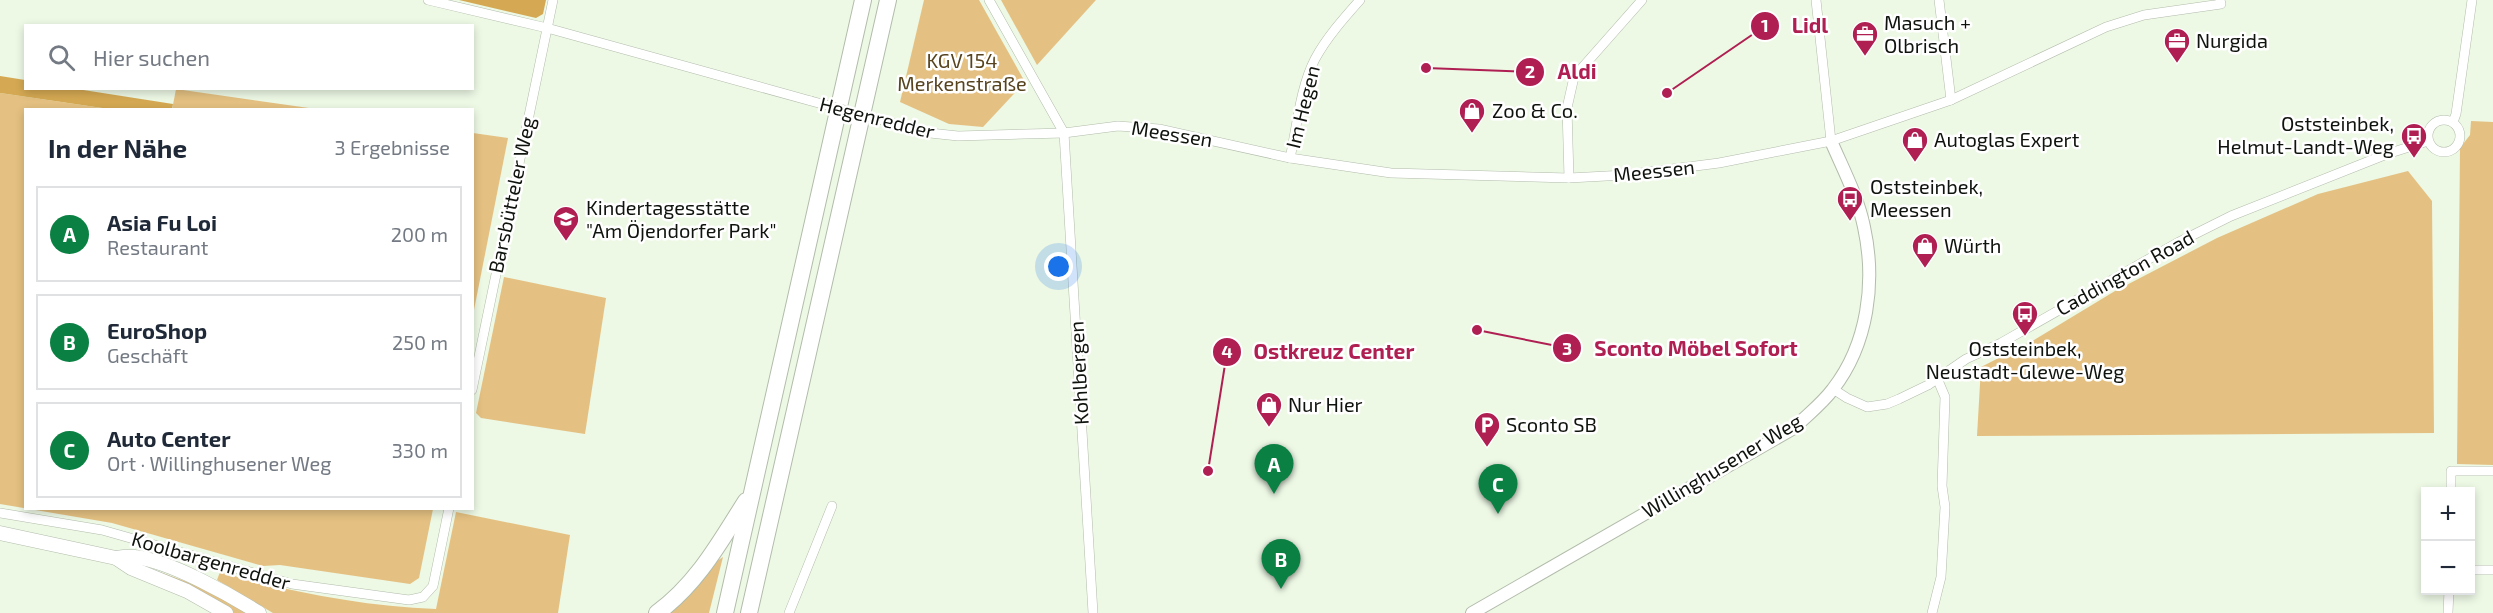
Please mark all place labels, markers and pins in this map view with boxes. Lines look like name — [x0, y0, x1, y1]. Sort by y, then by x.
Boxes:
callout: Lidl — [1750, 6, 1840, 45]
place label: Masuch + Olbrisch — [1884, 10, 1971, 57]
office icon: Masuch + Olbrisch — [1850, 19, 1880, 57]
office icon: Nurgida — [2162, 26, 2192, 64]
place label: Nurgida — [2196, 28, 2268, 52]
callout: Aldi — [1515, 52, 1608, 91]
shop icon: Zoo & Co. — [1457, 96, 1487, 134]
place label: Zoo & Co. — [1492, 98, 1578, 122]
place label: Oststeinbek, Helmut-Landt-Weg — [2217, 111, 2394, 158]
bus stop icon: Oststeinbek, Helmut-Landt-Weg — [2399, 121, 2429, 159]
shop icon: Autoglas Expert — [1900, 125, 1930, 163]
place label: Autoglas Expert — [1934, 127, 2080, 151]
place label: Oststeinbek, Meessen — [1870, 174, 1983, 221]
bus stop icon: Oststeinbek, Meessen — [1835, 184, 1865, 222]
place label: Kindertagesstätte "Am Öjendorfer Park" — [586, 195, 777, 242]
school or university icon: Kindertagesstätte "Am Öjendorfer Park" — [551, 204, 581, 242]
shop icon: Würth — [1910, 231, 1940, 269]
place label: Würth — [1944, 233, 2001, 257]
bus stop icon: Oststeinbek, Neustadt-Glewe-Weg — [2010, 299, 2040, 337]
callout: Sconto Möbel Sofort — [1552, 329, 1810, 368]
callout: Ostkreuz Center — [1212, 333, 1426, 372]
place label: Oststeinbek, Neustadt-Glewe-Weg — [1926, 336, 2124, 383]
shop icon: Nur Hier — [1254, 390, 1284, 428]
place label: Nur Hier — [1288, 392, 1363, 416]
parking icon: Sconto SB — [1472, 410, 1502, 448]
place label: Sconto SB — [1506, 412, 1597, 436]
pin: A — [1254, 444, 1294, 494]
pin: C — [1478, 464, 1518, 514]
pin: B — [1262, 540, 1300, 589]

